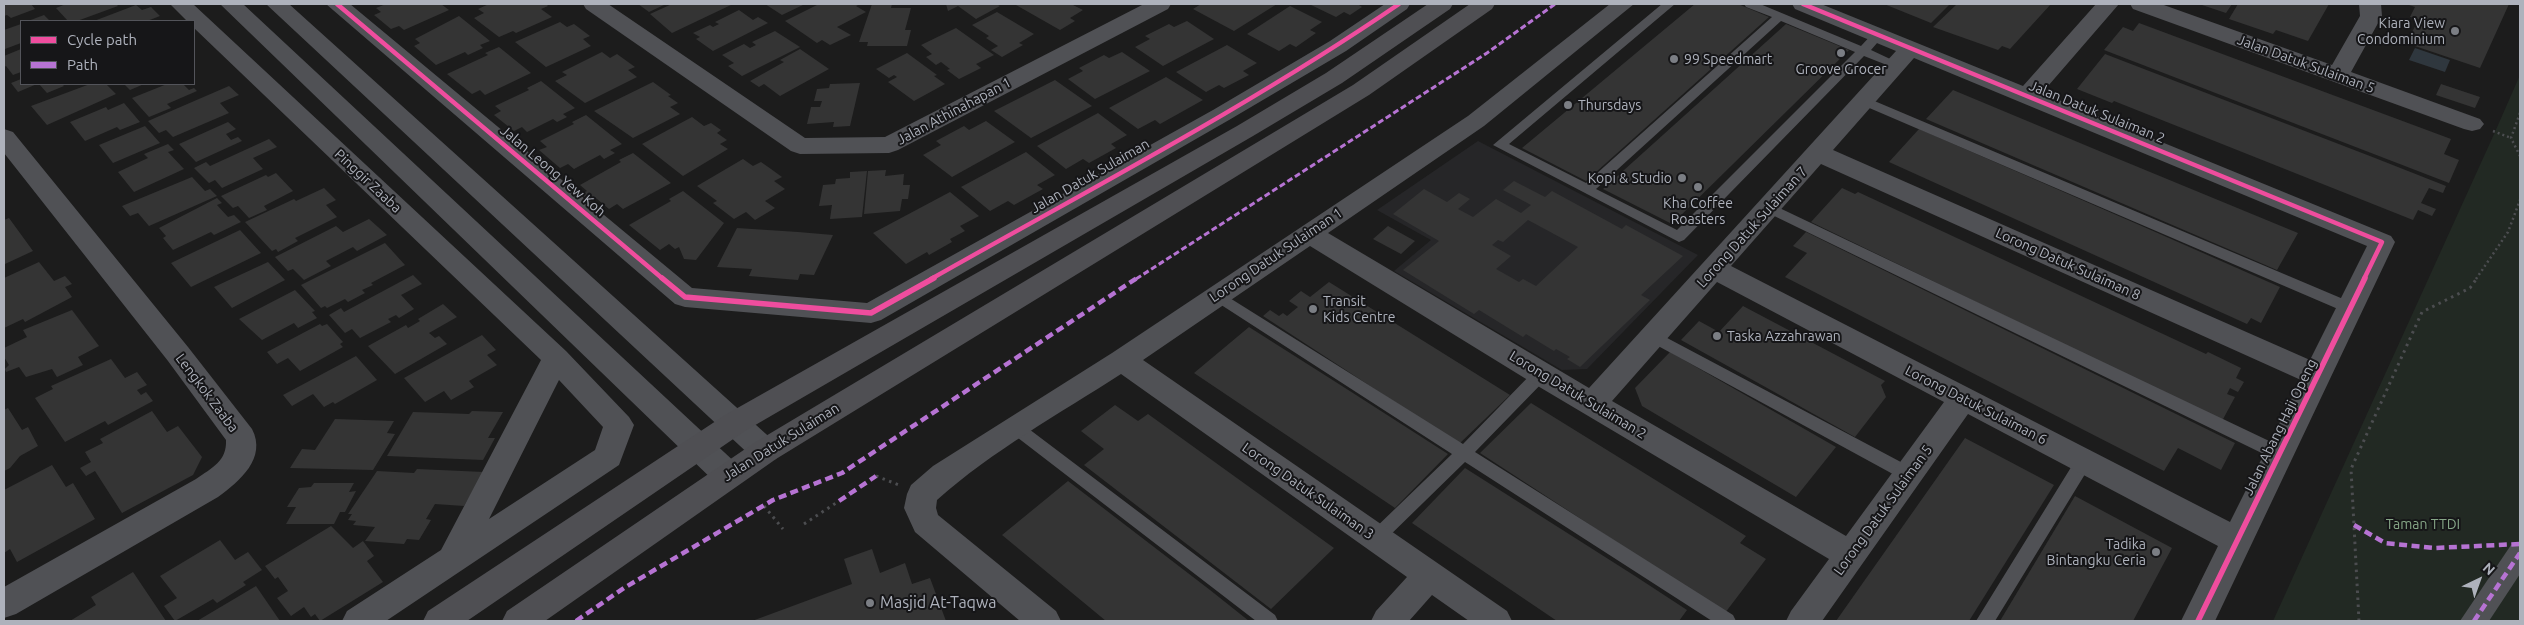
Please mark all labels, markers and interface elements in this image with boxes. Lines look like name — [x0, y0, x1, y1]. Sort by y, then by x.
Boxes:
place label: Kiara View Condominium — [2357, 15, 2445, 48]
legend — [20, 20, 195, 85]
marker: Kiara View Condominium — [2449, 25, 2461, 37]
text: Cycle path — [67, 31, 137, 48]
street label: Jalan Datuk Sulaiman 5 — [2235, 31, 2377, 97]
marker: Groove Grocer — [1835, 47, 1847, 59]
place label: 99 Speedmart — [1684, 51, 1772, 67]
marker: 99 Speedmart — [1668, 53, 1680, 65]
text: Path — [67, 56, 98, 73]
place label: Groove Grocer — [1796, 61, 1886, 77]
street label: Jalan Athinahapan 1 — [894, 74, 1014, 148]
street label: Jalan Datuk Sulaiman 2 — [2027, 77, 2167, 147]
place label: Thursdays — [1578, 97, 1641, 113]
marker: Thursdays — [1562, 99, 1574, 111]
street label: Jalan Leong Yew Koh — [497, 122, 609, 220]
street label: Jalan Datuk Sulaiman — [1028, 135, 1152, 217]
street label: Pinggir Zaaba — [331, 146, 405, 216]
street label: Lorong Datuk Sulaiman 7 — [1693, 163, 1811, 291]
place label: Kopi & Studio — [1588, 170, 1672, 186]
marker: Kopi & Studio — [1676, 172, 1688, 184]
marker: Kha Coffee Roasters — [1692, 181, 1704, 193]
place label: Kha Coffee Roasters — [1663, 195, 1733, 228]
street label: Lorong Datuk Sulaiman 1 — [1206, 204, 1346, 306]
street label: Lorong Datuk Sulaiman 8 — [1993, 224, 2143, 304]
place label: Transit Kids Centre — [1323, 293, 1395, 326]
marker: Transit Kids Centre — [1307, 303, 1319, 315]
place label: Taska Azzahrawan — [1727, 328, 1841, 344]
marker: Taska Azzahrawan — [1711, 330, 1723, 342]
street label: Lorong Datuk Sulaiman 2 — [1506, 347, 1650, 443]
street label: Lengkok Zaaba — [172, 350, 242, 436]
street label: Jalan Abang Haji Openg — [2240, 356, 2320, 498]
street label: Lorong Datuk Sulaiman 6 — [1902, 362, 2050, 448]
street label: Jalan Datuk Sulaiman — [720, 399, 842, 485]
street label: Lorong Datuk Sulaiman 3 — [1239, 439, 1377, 543]
street label: Lorong Datuk Sulaiman 5 — [1830, 442, 1936, 578]
park label: Taman TTDI — [2386, 516, 2460, 532]
place label: Tadika Bintangku Ceria — [2047, 536, 2146, 568]
marker: Tadika Bintangku Ceria — [2150, 546, 2162, 558]
north arrow — [2454, 555, 2504, 605]
text: N — [2480, 559, 2498, 578]
place label: Masjid At-Taqwa — [880, 593, 997, 613]
marker: Masjid At-Taqwa — [864, 597, 876, 609]

